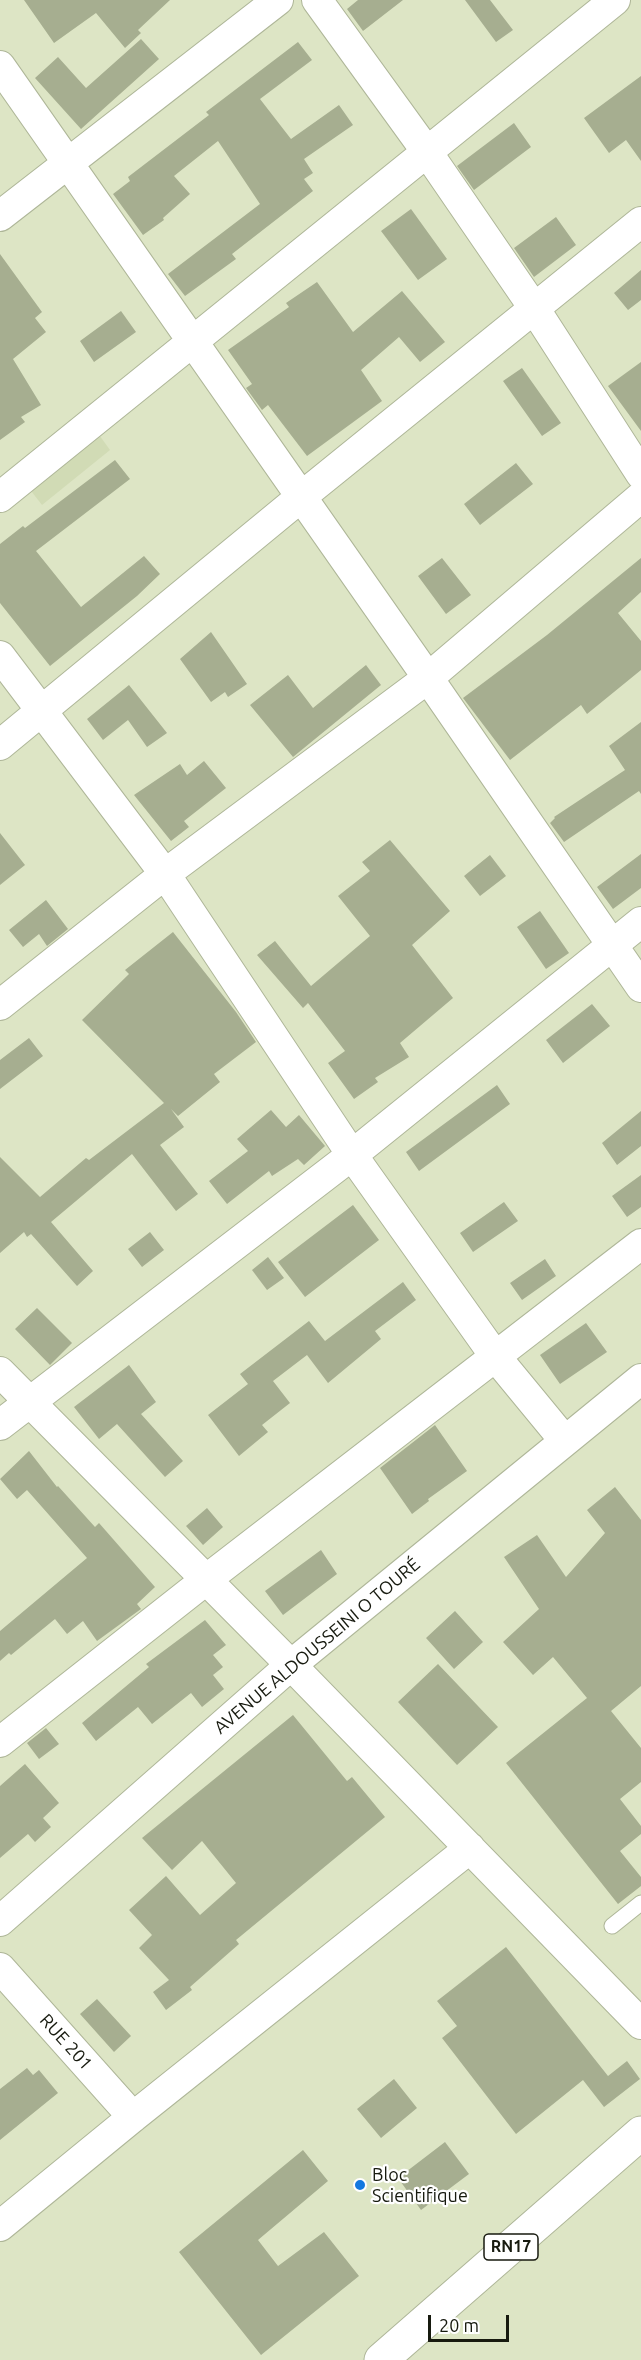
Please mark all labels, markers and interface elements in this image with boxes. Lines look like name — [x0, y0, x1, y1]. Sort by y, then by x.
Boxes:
street label: AVENUE ALDOUSSEINI O TOURÉ — [210, 1554, 424, 1738]
street label: RUE 201 — [35, 2009, 97, 2075]
place label: Bloc Scientifique — [372, 2164, 468, 2206]
marker: Bloc Scientifique — [353, 2178, 367, 2192]
road number: RN17 — [484, 2234, 538, 2260]
scale bar — [431, 2303, 512, 2341]
text: 20 m — [439, 2315, 479, 2335]

